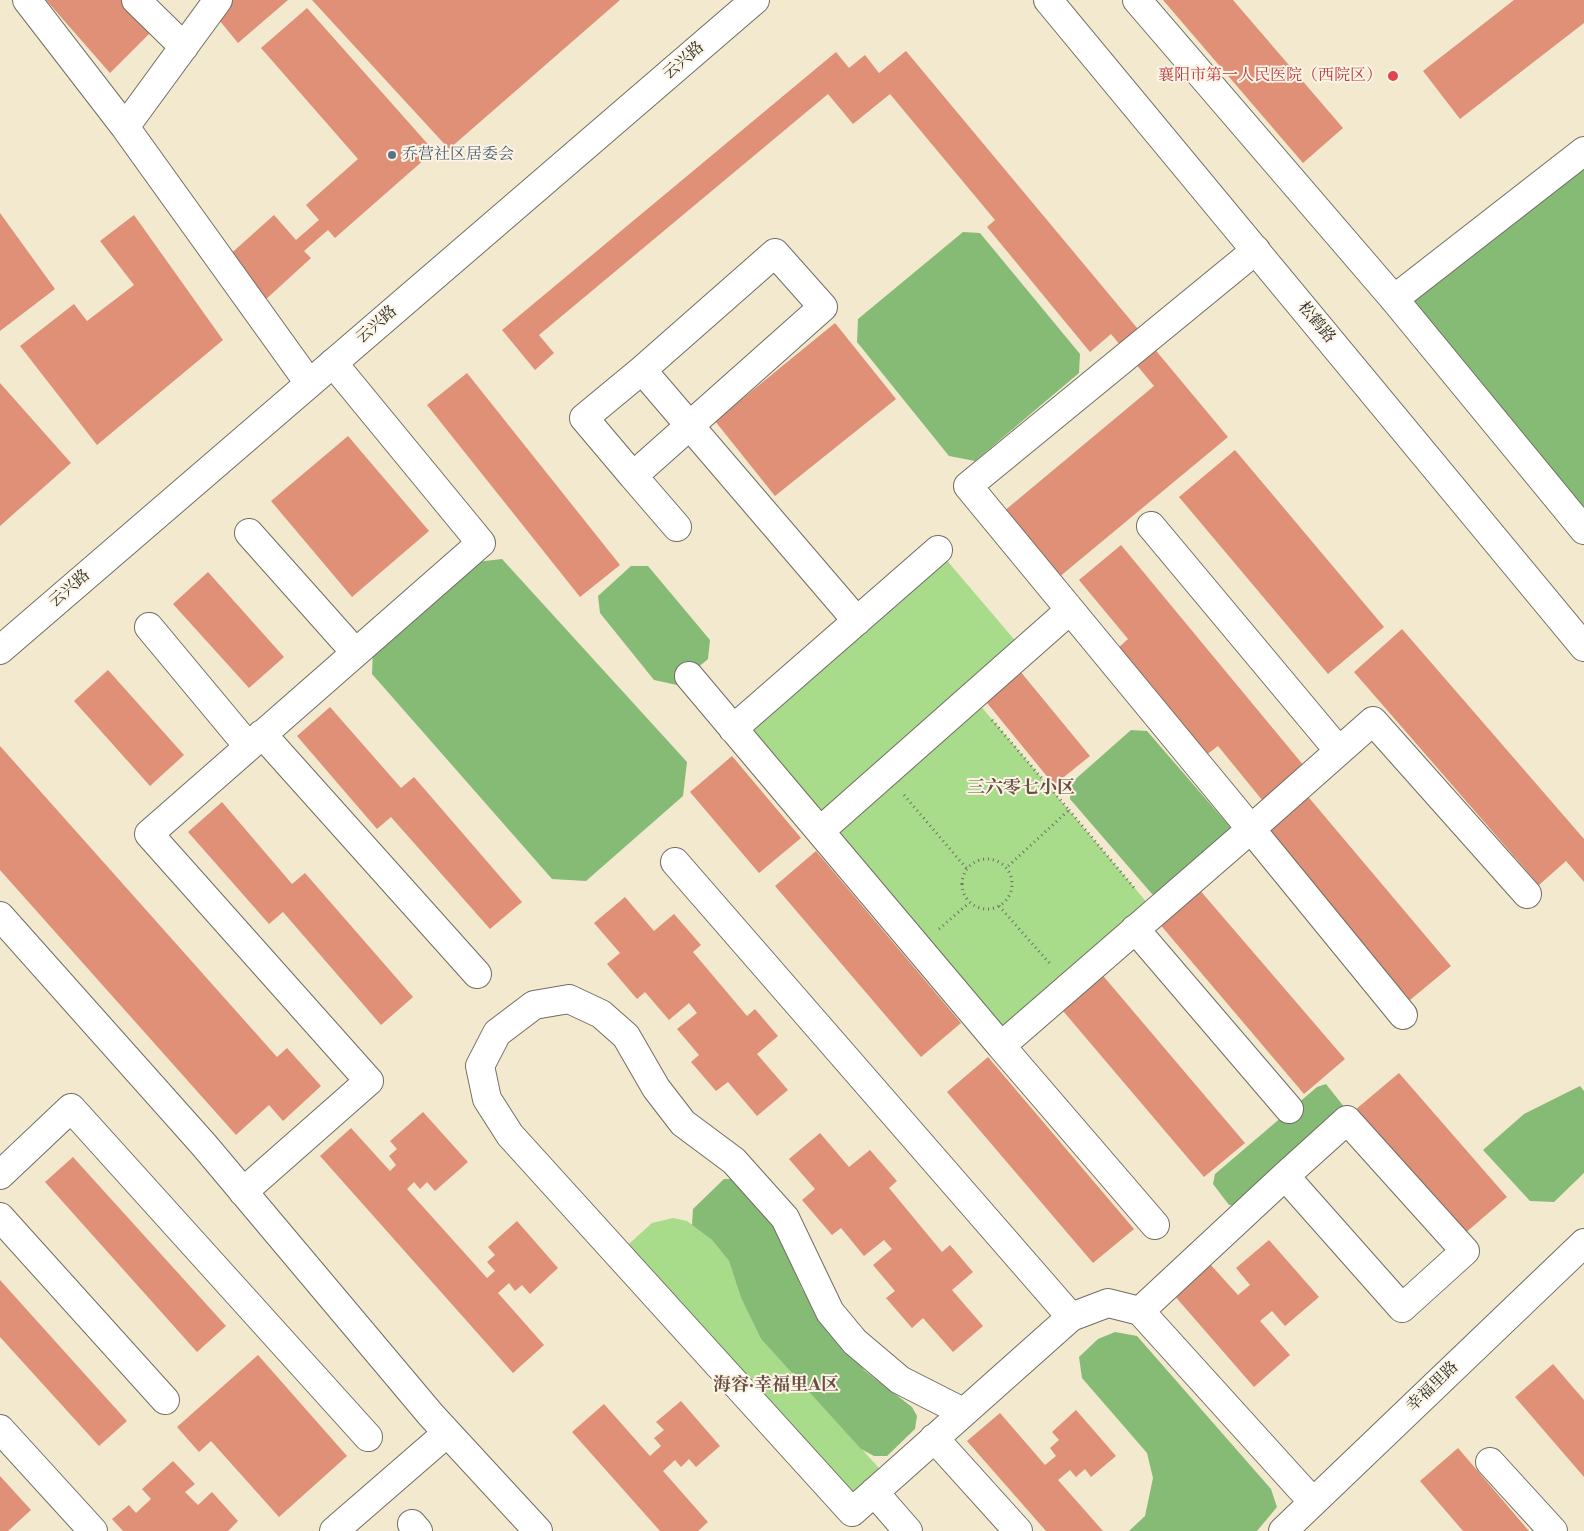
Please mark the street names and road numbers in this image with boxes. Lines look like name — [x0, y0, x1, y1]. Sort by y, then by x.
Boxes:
street label: 云兴路 — [660, 38, 708, 84]
street label: 松鹤路 — [1293, 298, 1339, 348]
street label: 云兴路 — [353, 302, 401, 348]
street label: 云兴路 — [46, 566, 94, 612]
street label: 幸福里路 — [1403, 1358, 1463, 1416]

